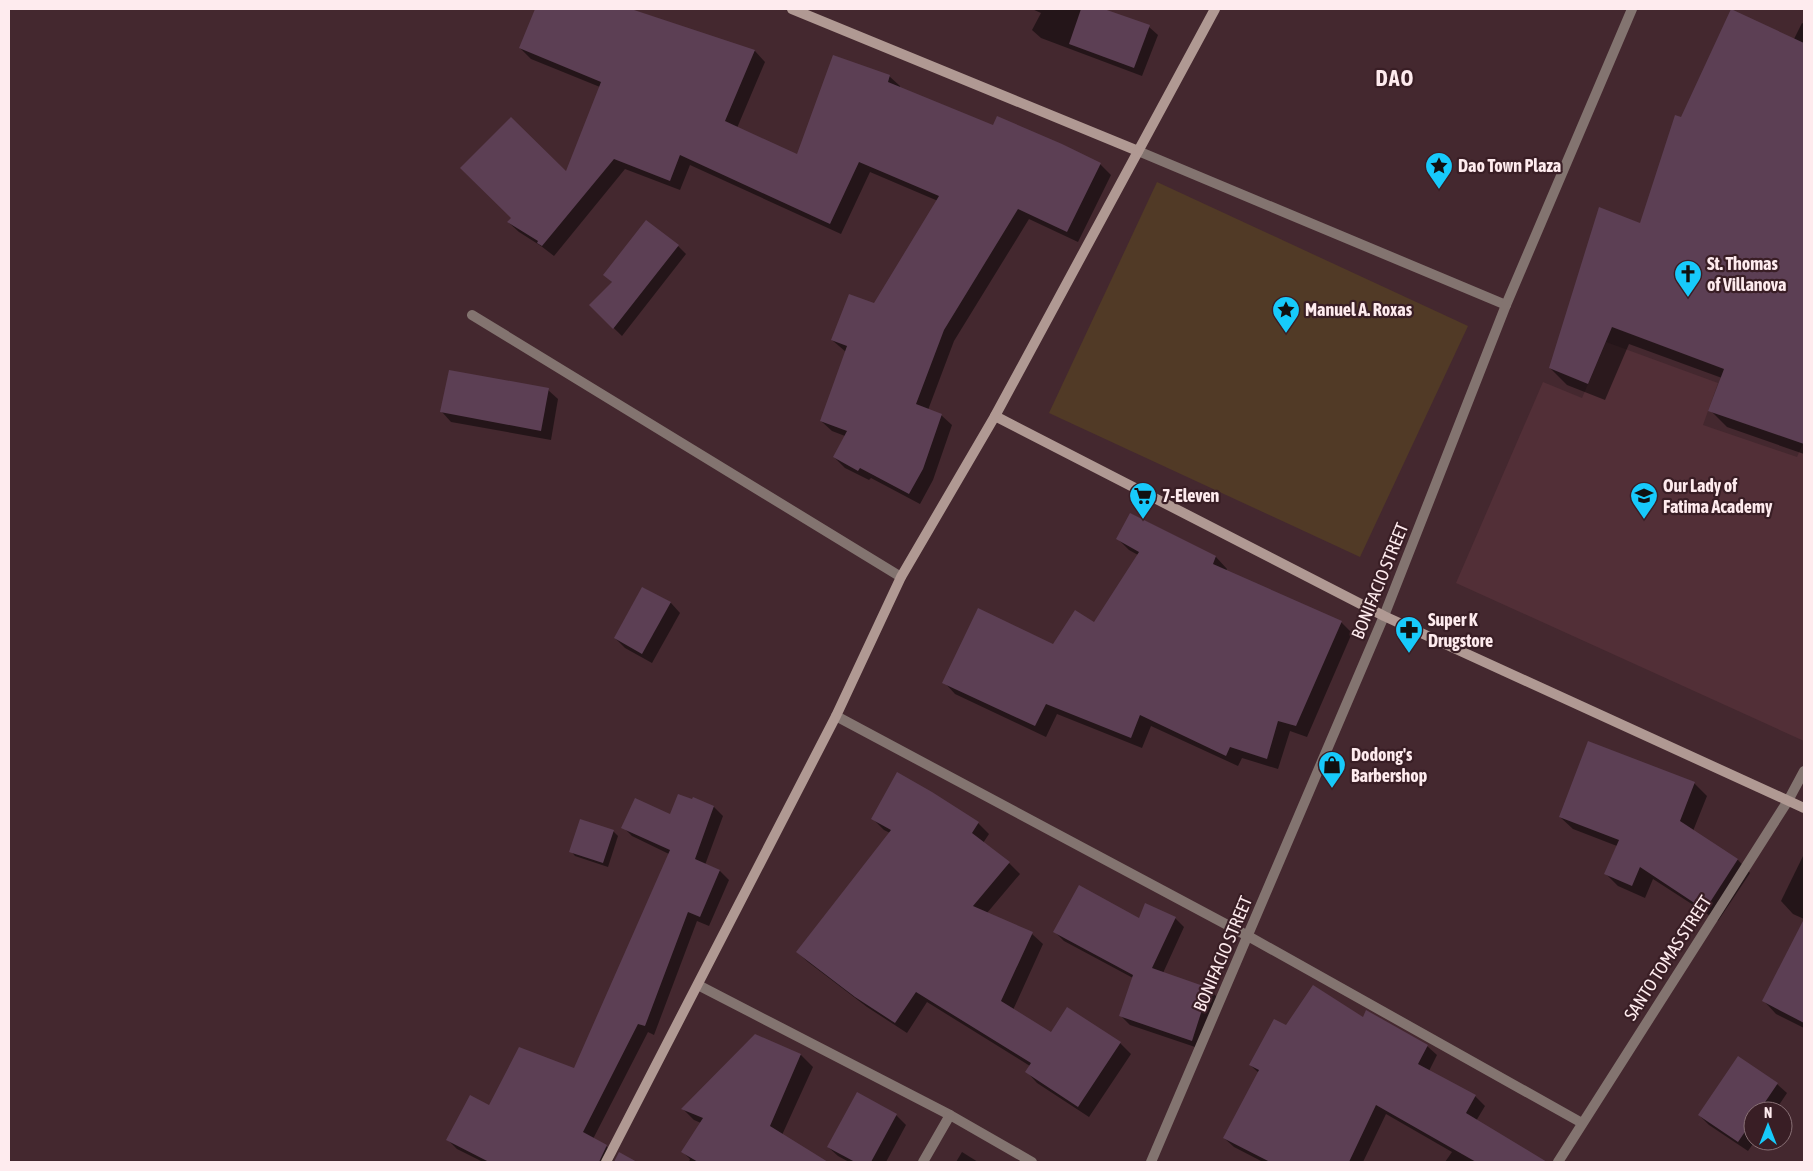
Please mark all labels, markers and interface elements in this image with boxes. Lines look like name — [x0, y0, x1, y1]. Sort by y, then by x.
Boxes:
district label: DAO — [1376, 65, 1414, 91]
place icon: Dao Town Plaza — [1424, 151, 1454, 190]
place label: Dao Town Plaza — [1458, 155, 1561, 176]
place label: St. Thomas of Villanova — [1707, 253, 1786, 295]
church icon: St. Thomas of Villanova — [1673, 259, 1703, 298]
place icon: Manuel A. Roxas — [1271, 295, 1301, 334]
place label: Manuel A. Roxas — [1305, 299, 1413, 320]
place label: Our Lady of Fatima Academy — [1663, 475, 1773, 517]
supermarket icon: 7-Eleven — [1128, 481, 1158, 520]
school or university icon: Our Lady of Fatima Academy — [1629, 481, 1659, 520]
place label: 7-Eleven — [1162, 485, 1220, 506]
street label: BONIFACIO STREET — [1347, 520, 1412, 642]
place label: Super K Drugstore — [1428, 609, 1493, 651]
pharmacy icon: Super K Drugstore — [1394, 615, 1424, 654]
place label: Dodong's Barbershop — [1351, 744, 1427, 786]
shop icon: Dodong's Barbershop — [1317, 750, 1347, 789]
street label: SANTO TOMAS STREET — [1620, 891, 1716, 1024]
street label: BONIFACIO STREET — [1189, 893, 1256, 1015]
north arrow — [1743, 1101, 1793, 1151]
text: N — [1764, 1105, 1772, 1121]

